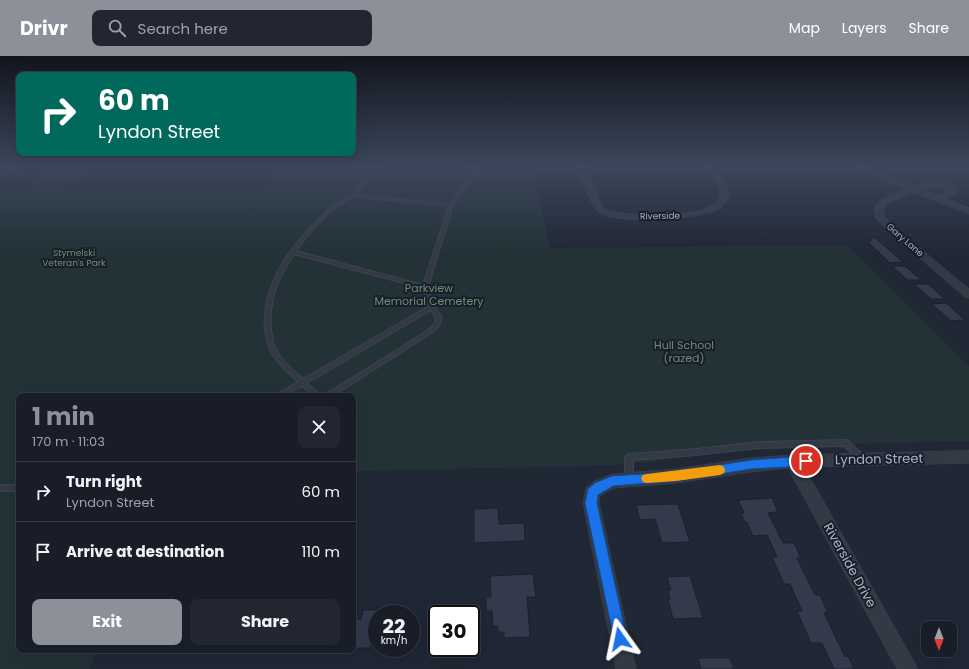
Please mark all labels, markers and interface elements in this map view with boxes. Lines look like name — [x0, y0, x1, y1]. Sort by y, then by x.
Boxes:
search box — [92, 10, 372, 46]
text: Drivr — [20, 15, 68, 42]
icon: search — [106, 17, 128, 39]
text: Search here — [138, 18, 228, 39]
text: Map — [789, 18, 820, 38]
text: Layers — [842, 18, 886, 38]
text: Share — [908, 18, 949, 38]
text: 60 m — [98, 81, 170, 120]
icon: right — [32, 88, 84, 140]
text: Lyndon Street — [98, 119, 220, 144]
street label: Riverside — [640, 210, 681, 222]
street label: Gary Lane — [884, 221, 926, 260]
park label: Stymelski Veteran's Park — [42, 247, 106, 269]
park label: Parkview Memorial Cemetery — [374, 280, 484, 309]
park label: Hull School (razed) — [654, 337, 714, 366]
text: 1 min — [32, 400, 95, 433]
button: close — [298, 406, 340, 448]
text: 170 m · 11:03 — [32, 432, 105, 451]
pin — [789, 444, 823, 478]
street label: Lyndon Street — [835, 449, 924, 469]
icon: arrive — [795, 450, 817, 472]
text: Turn right — [66, 471, 142, 492]
icon: right — [32, 481, 54, 503]
text: 60 m — [302, 481, 340, 502]
text: Lyndon Street — [66, 493, 154, 512]
street label: Riverside Drive — [819, 519, 881, 611]
icon: arrive — [32, 541, 54, 563]
text: Arrive at destination — [66, 541, 224, 562]
text: 110 m — [302, 541, 340, 562]
button: Exit — [32, 599, 182, 645]
button: Share — [190, 599, 340, 645]
speed limit sign: 30 — [428, 605, 480, 657]
text: 22 — [383, 612, 405, 640]
position arrow — [599, 618, 641, 660]
north arrow — [921, 621, 957, 657]
map controls — [921, 621, 957, 657]
text: km/h — [381, 633, 407, 648]

